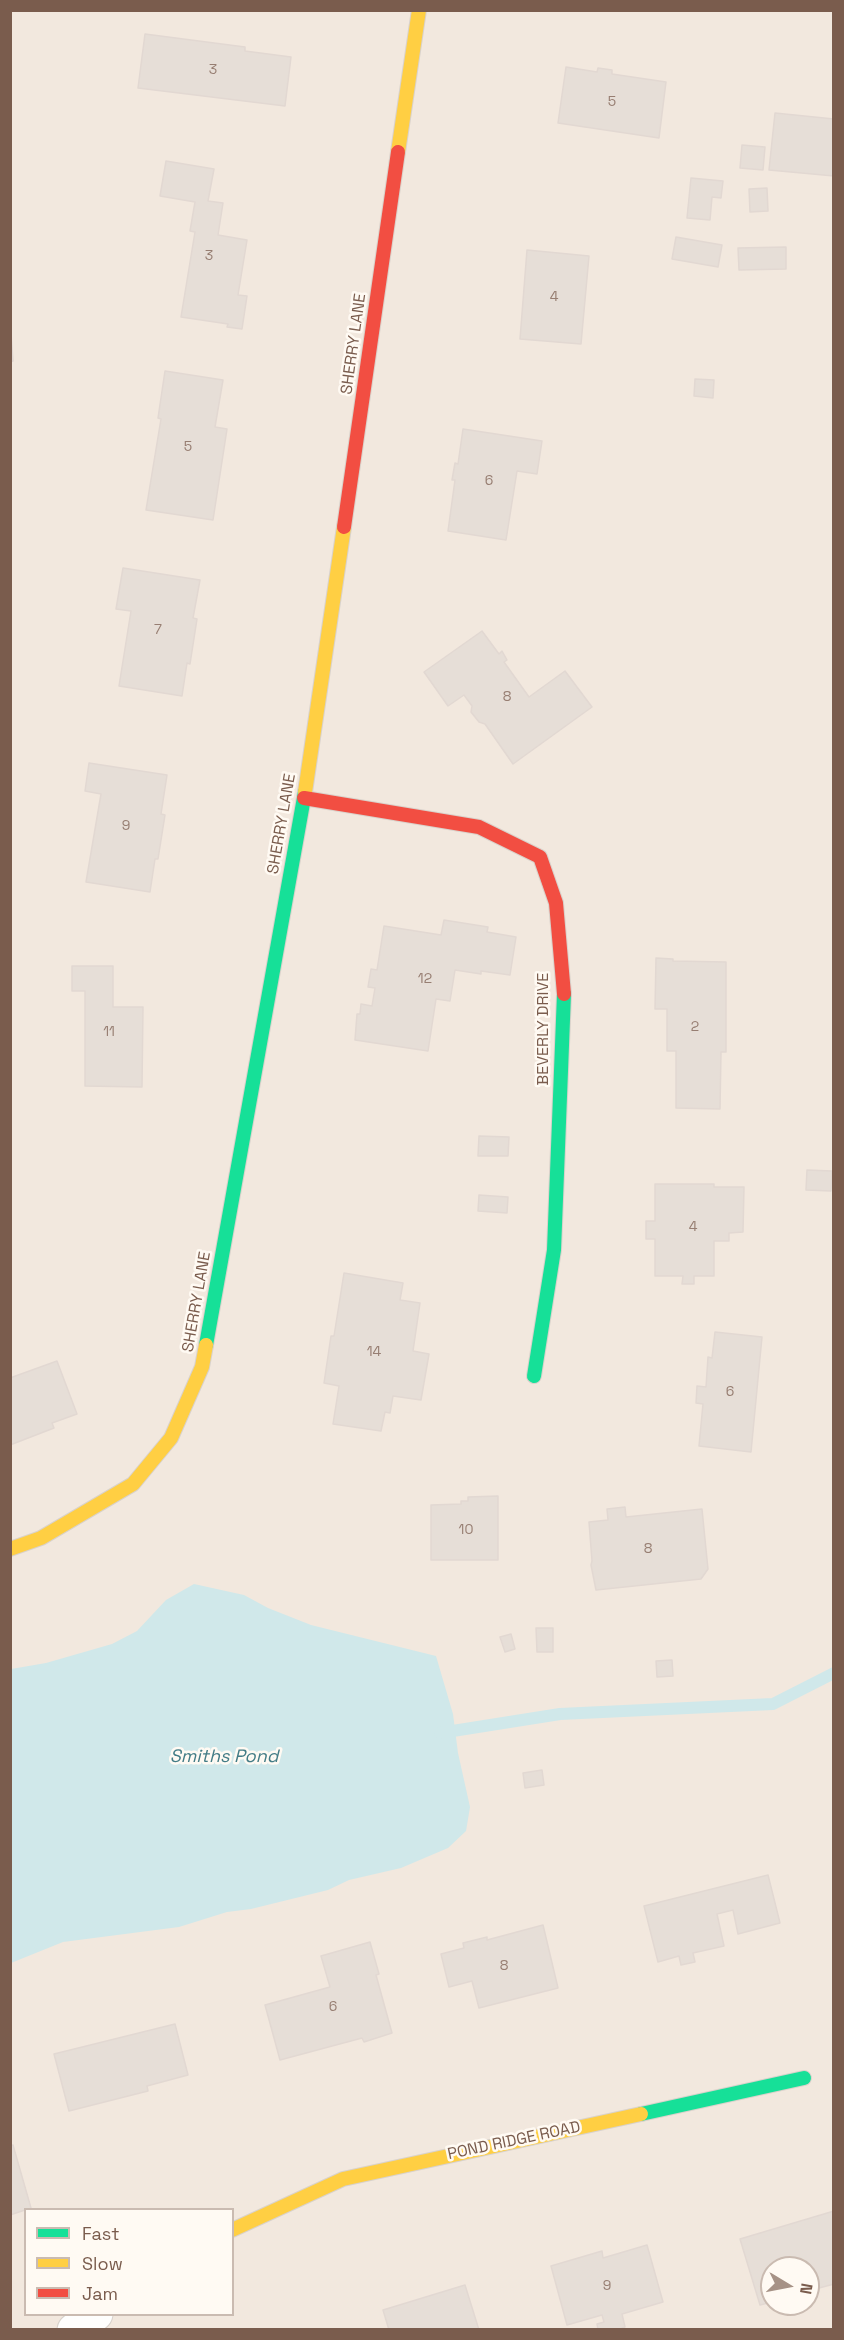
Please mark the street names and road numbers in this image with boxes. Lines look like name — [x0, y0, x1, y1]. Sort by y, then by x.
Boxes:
street label: SHERRY LANE — [337, 292, 371, 396]
street label: SHERRY LANE — [264, 772, 300, 876]
street label: BEVERLY DRIVE — [534, 973, 554, 1085]
street label: SHERRY LANE — [179, 1250, 215, 1354]
street label: POND RIDGE ROAD — [446, 2118, 582, 2164]

